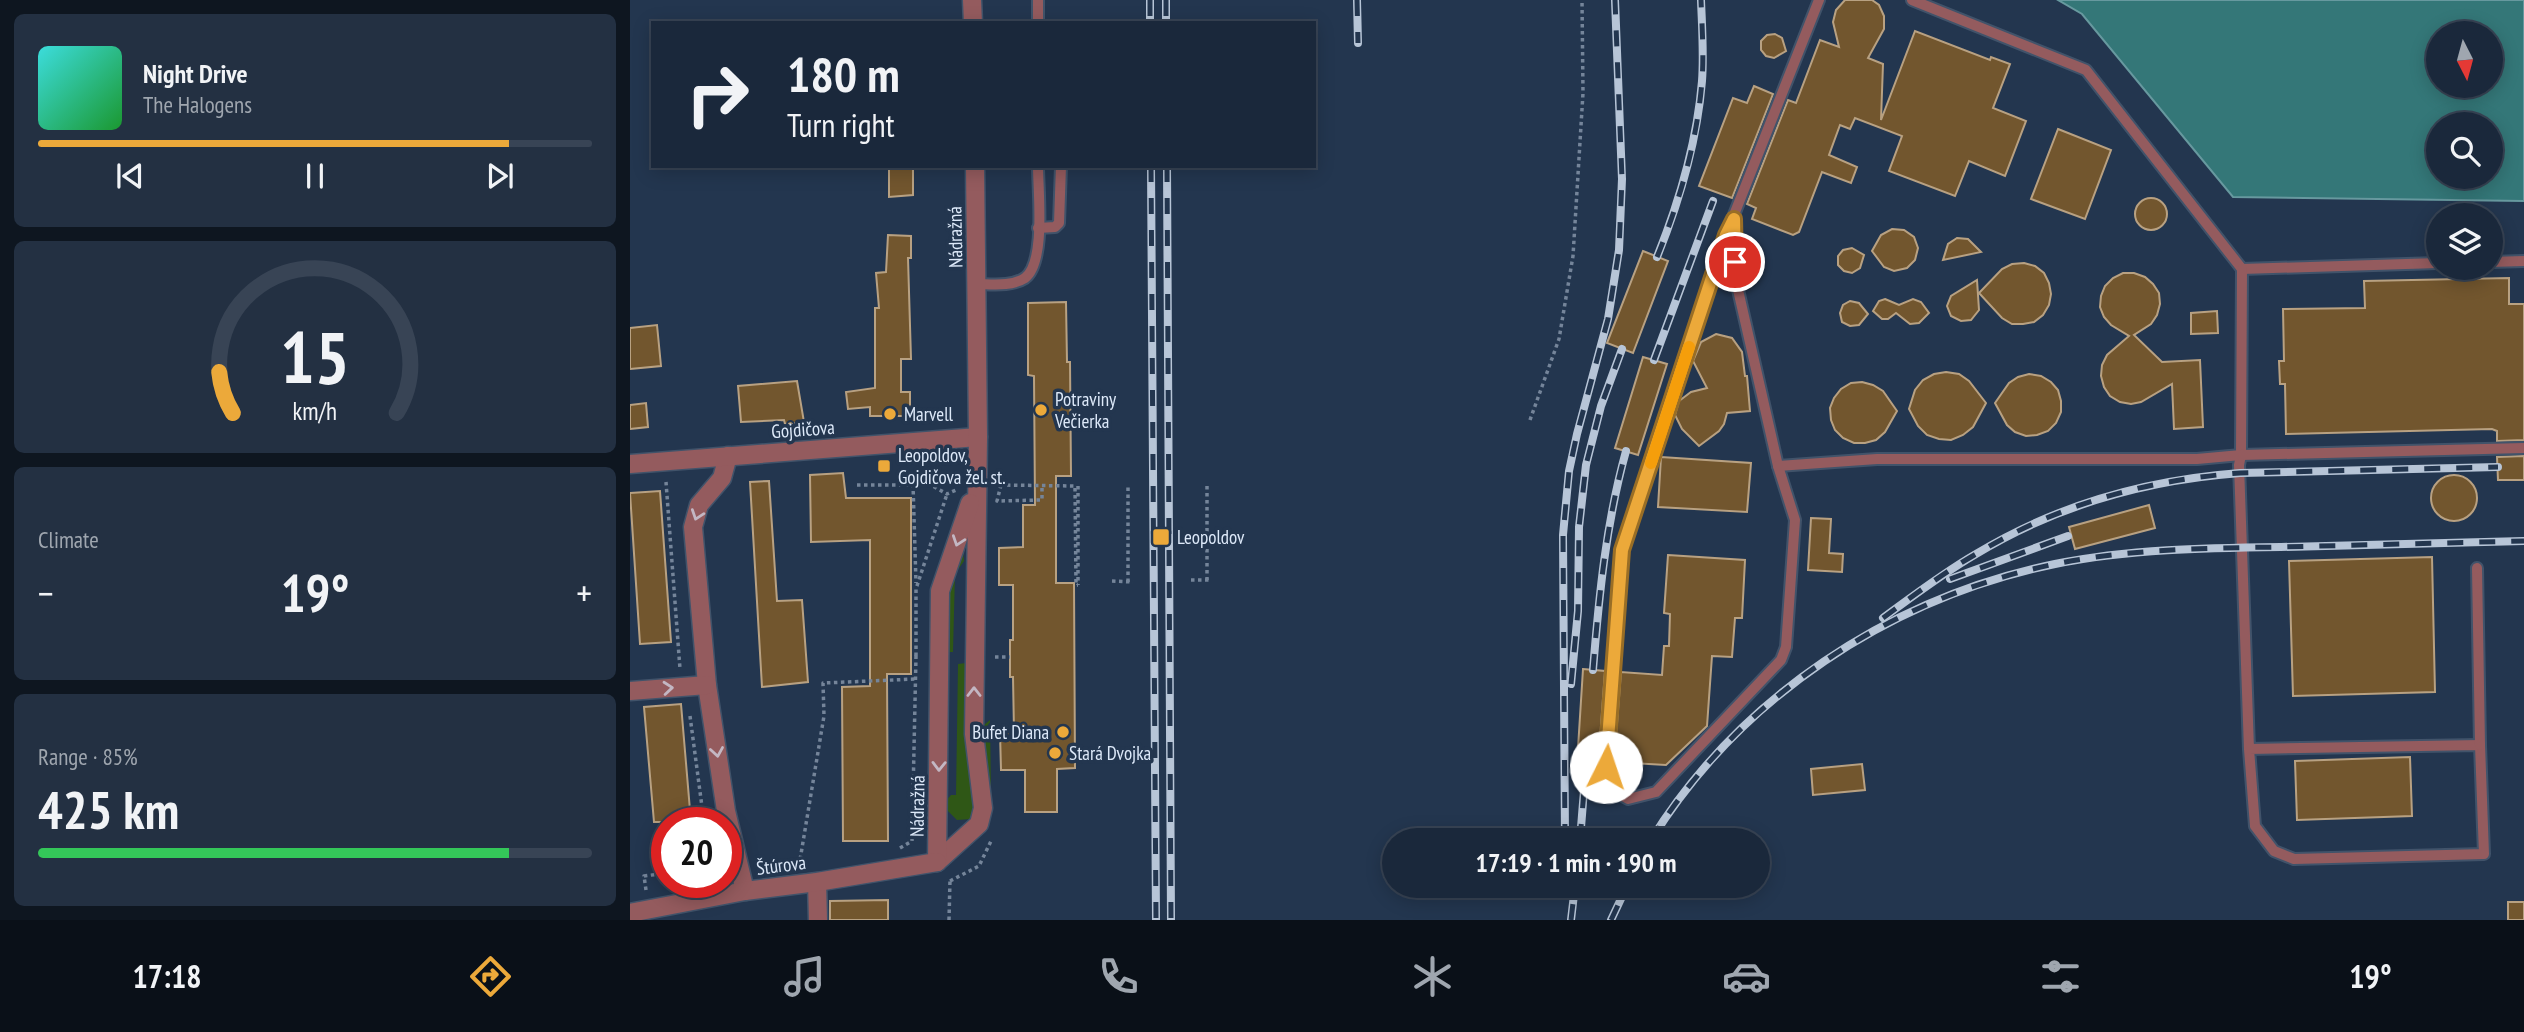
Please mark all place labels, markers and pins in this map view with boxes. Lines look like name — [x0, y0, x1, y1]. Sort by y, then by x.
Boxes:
pin — [1705, 232, 1765, 292]
place label: Potraviny Večierka — [1054, 387, 1117, 433]
place label: Marvell — [904, 402, 954, 426]
marker: Potraviny Večierka — [1033, 402, 1049, 418]
marker: Marvell — [882, 406, 898, 422]
place label: Leopoldov, Gojdičova žel. st. — [898, 443, 1006, 489]
marker: Leopoldov, Gojdičova žel. st. — [876, 458, 892, 474]
place label: Leopoldov — [1177, 525, 1245, 549]
marker: Leopoldov — [1151, 527, 1171, 547]
place label: Bufet Diana — [972, 720, 1049, 744]
marker: Bufet Diana — [1055, 724, 1071, 740]
place label: Stará Dvojka — [1069, 741, 1151, 765]
marker: Stará Dvojka — [1047, 745, 1063, 761]

